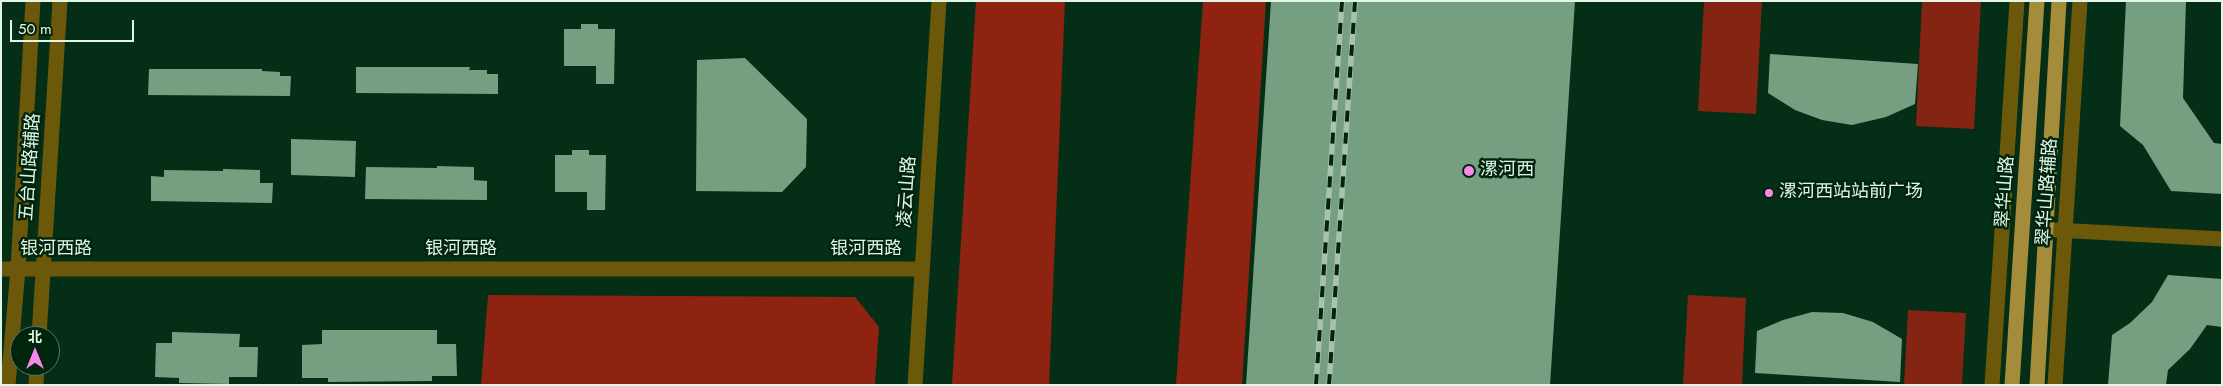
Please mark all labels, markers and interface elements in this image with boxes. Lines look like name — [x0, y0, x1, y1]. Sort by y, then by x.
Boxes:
scale bar — [12, 10, 136, 42]
text: 50 m — [18, 18, 52, 40]
street label: 五台山路辅路 — [16, 112, 46, 222]
street label: 翠华山路辅路 — [2033, 137, 2063, 247]
street label: 凌云山路 — [895, 155, 921, 229]
street label: 翠华山路 — [1993, 155, 2019, 229]
place label: 漯河西 — [1480, 160, 1534, 182]
marker: 漯河西 — [1462, 164, 1476, 178]
place label: 漯河西站站前广场 — [1779, 182, 1923, 204]
marker: 漯河西站站前广场 — [1763, 187, 1775, 199]
street label: 银河西路 — [20, 239, 92, 261]
street label: 银河西路 — [425, 239, 497, 261]
street label: 银河西路 — [830, 239, 902, 261]
north arrow — [10, 326, 60, 376]
text: 北 — [28, 327, 42, 347]

